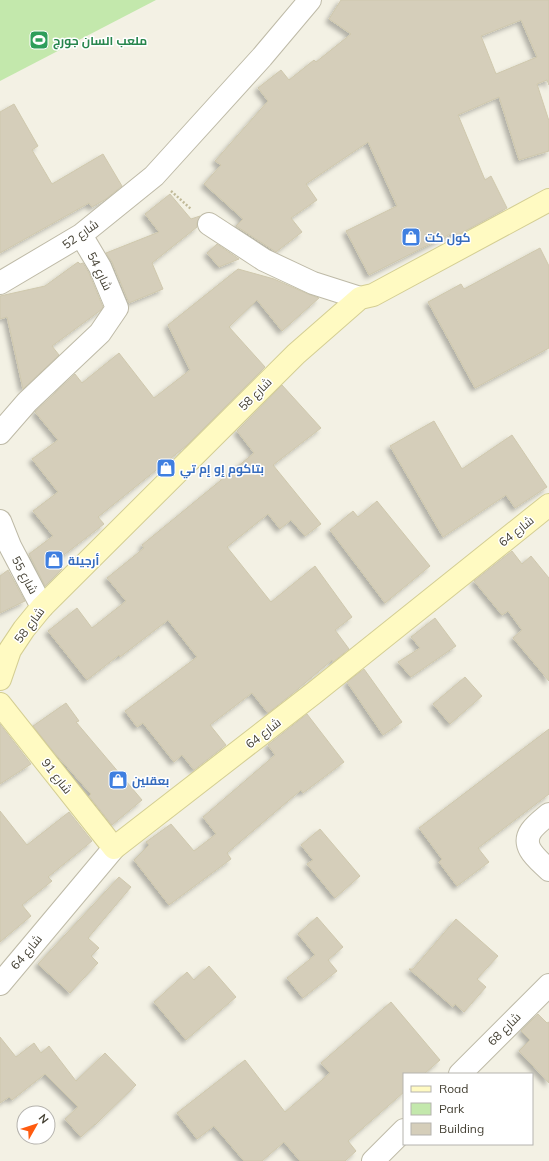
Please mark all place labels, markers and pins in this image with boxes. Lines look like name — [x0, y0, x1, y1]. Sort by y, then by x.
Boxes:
sports icon: ملعب السان جورج — [28, 29, 50, 51]
place label: ملعب السان جورج — [53, 33, 147, 50]
shop icon: كول كت — [400, 226, 422, 248]
place label: كول كت — [425, 230, 471, 246]
shop icon: بتاكوم إو إم تي — [155, 457, 177, 479]
place label: بتاكوم إو إم تي — [180, 461, 264, 479]
shop icon: أرجيلة — [43, 549, 65, 571]
place label: أرجيلة — [68, 553, 99, 569]
shop icon: بعقلين — [107, 769, 129, 791]
place label: بعقلين — [132, 773, 169, 789]

